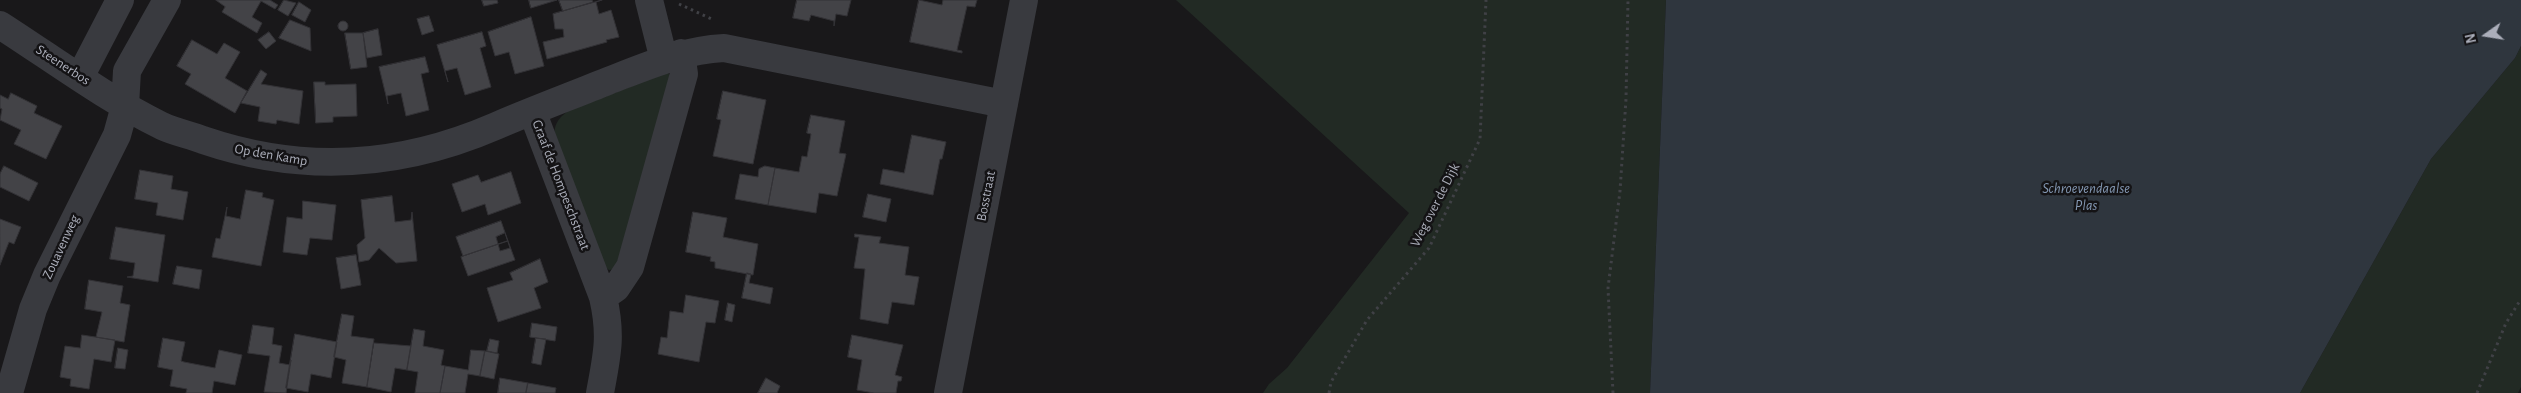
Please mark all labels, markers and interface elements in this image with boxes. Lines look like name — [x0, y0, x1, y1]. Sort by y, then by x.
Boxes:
north arrow — [2461, 10, 2511, 60]
text: N — [2463, 32, 2479, 45]
street label: Steenerbos — [33, 41, 93, 89]
street label: Graaf de Hompeschstraat — [528, 118, 594, 252]
street label: Op den Kamp — [233, 140, 309, 170]
street label: Weg over de Dijk — [1407, 160, 1463, 250]
street label: Bosstraat — [973, 169, 999, 223]
water label: Schroevendaalse Plas — [2042, 179, 2130, 214]
street label: Zouavenweg — [39, 212, 83, 282]

